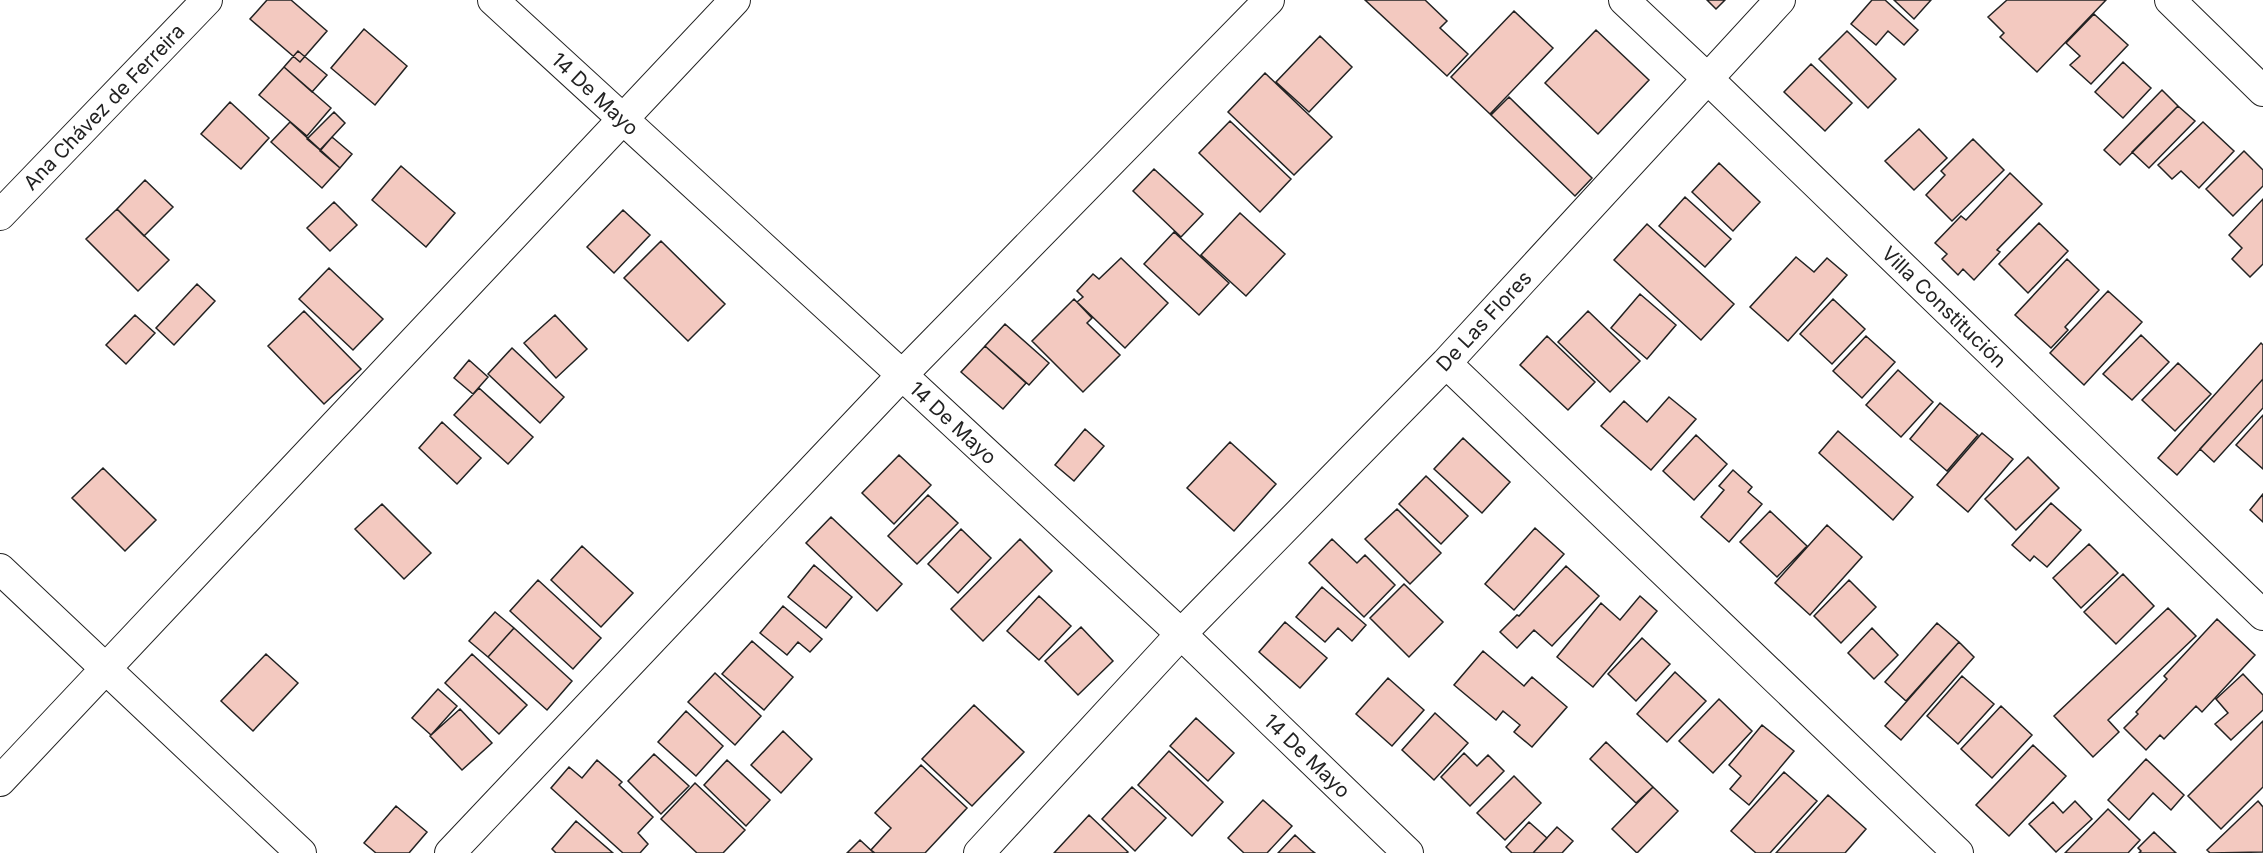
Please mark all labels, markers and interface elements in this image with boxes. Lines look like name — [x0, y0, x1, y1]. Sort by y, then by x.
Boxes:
street label: Ana Chávez de Ferreira — [19, 19, 189, 195]
street label: 14 De Mayo — [547, 48, 643, 140]
street label: Villa Constitución — [1877, 241, 2011, 373]
street label: De Las Flores — [1431, 266, 1537, 376]
street label: 14 De Mayo — [905, 377, 1001, 469]
street label: 14 De Mayo — [1259, 709, 1355, 803]

